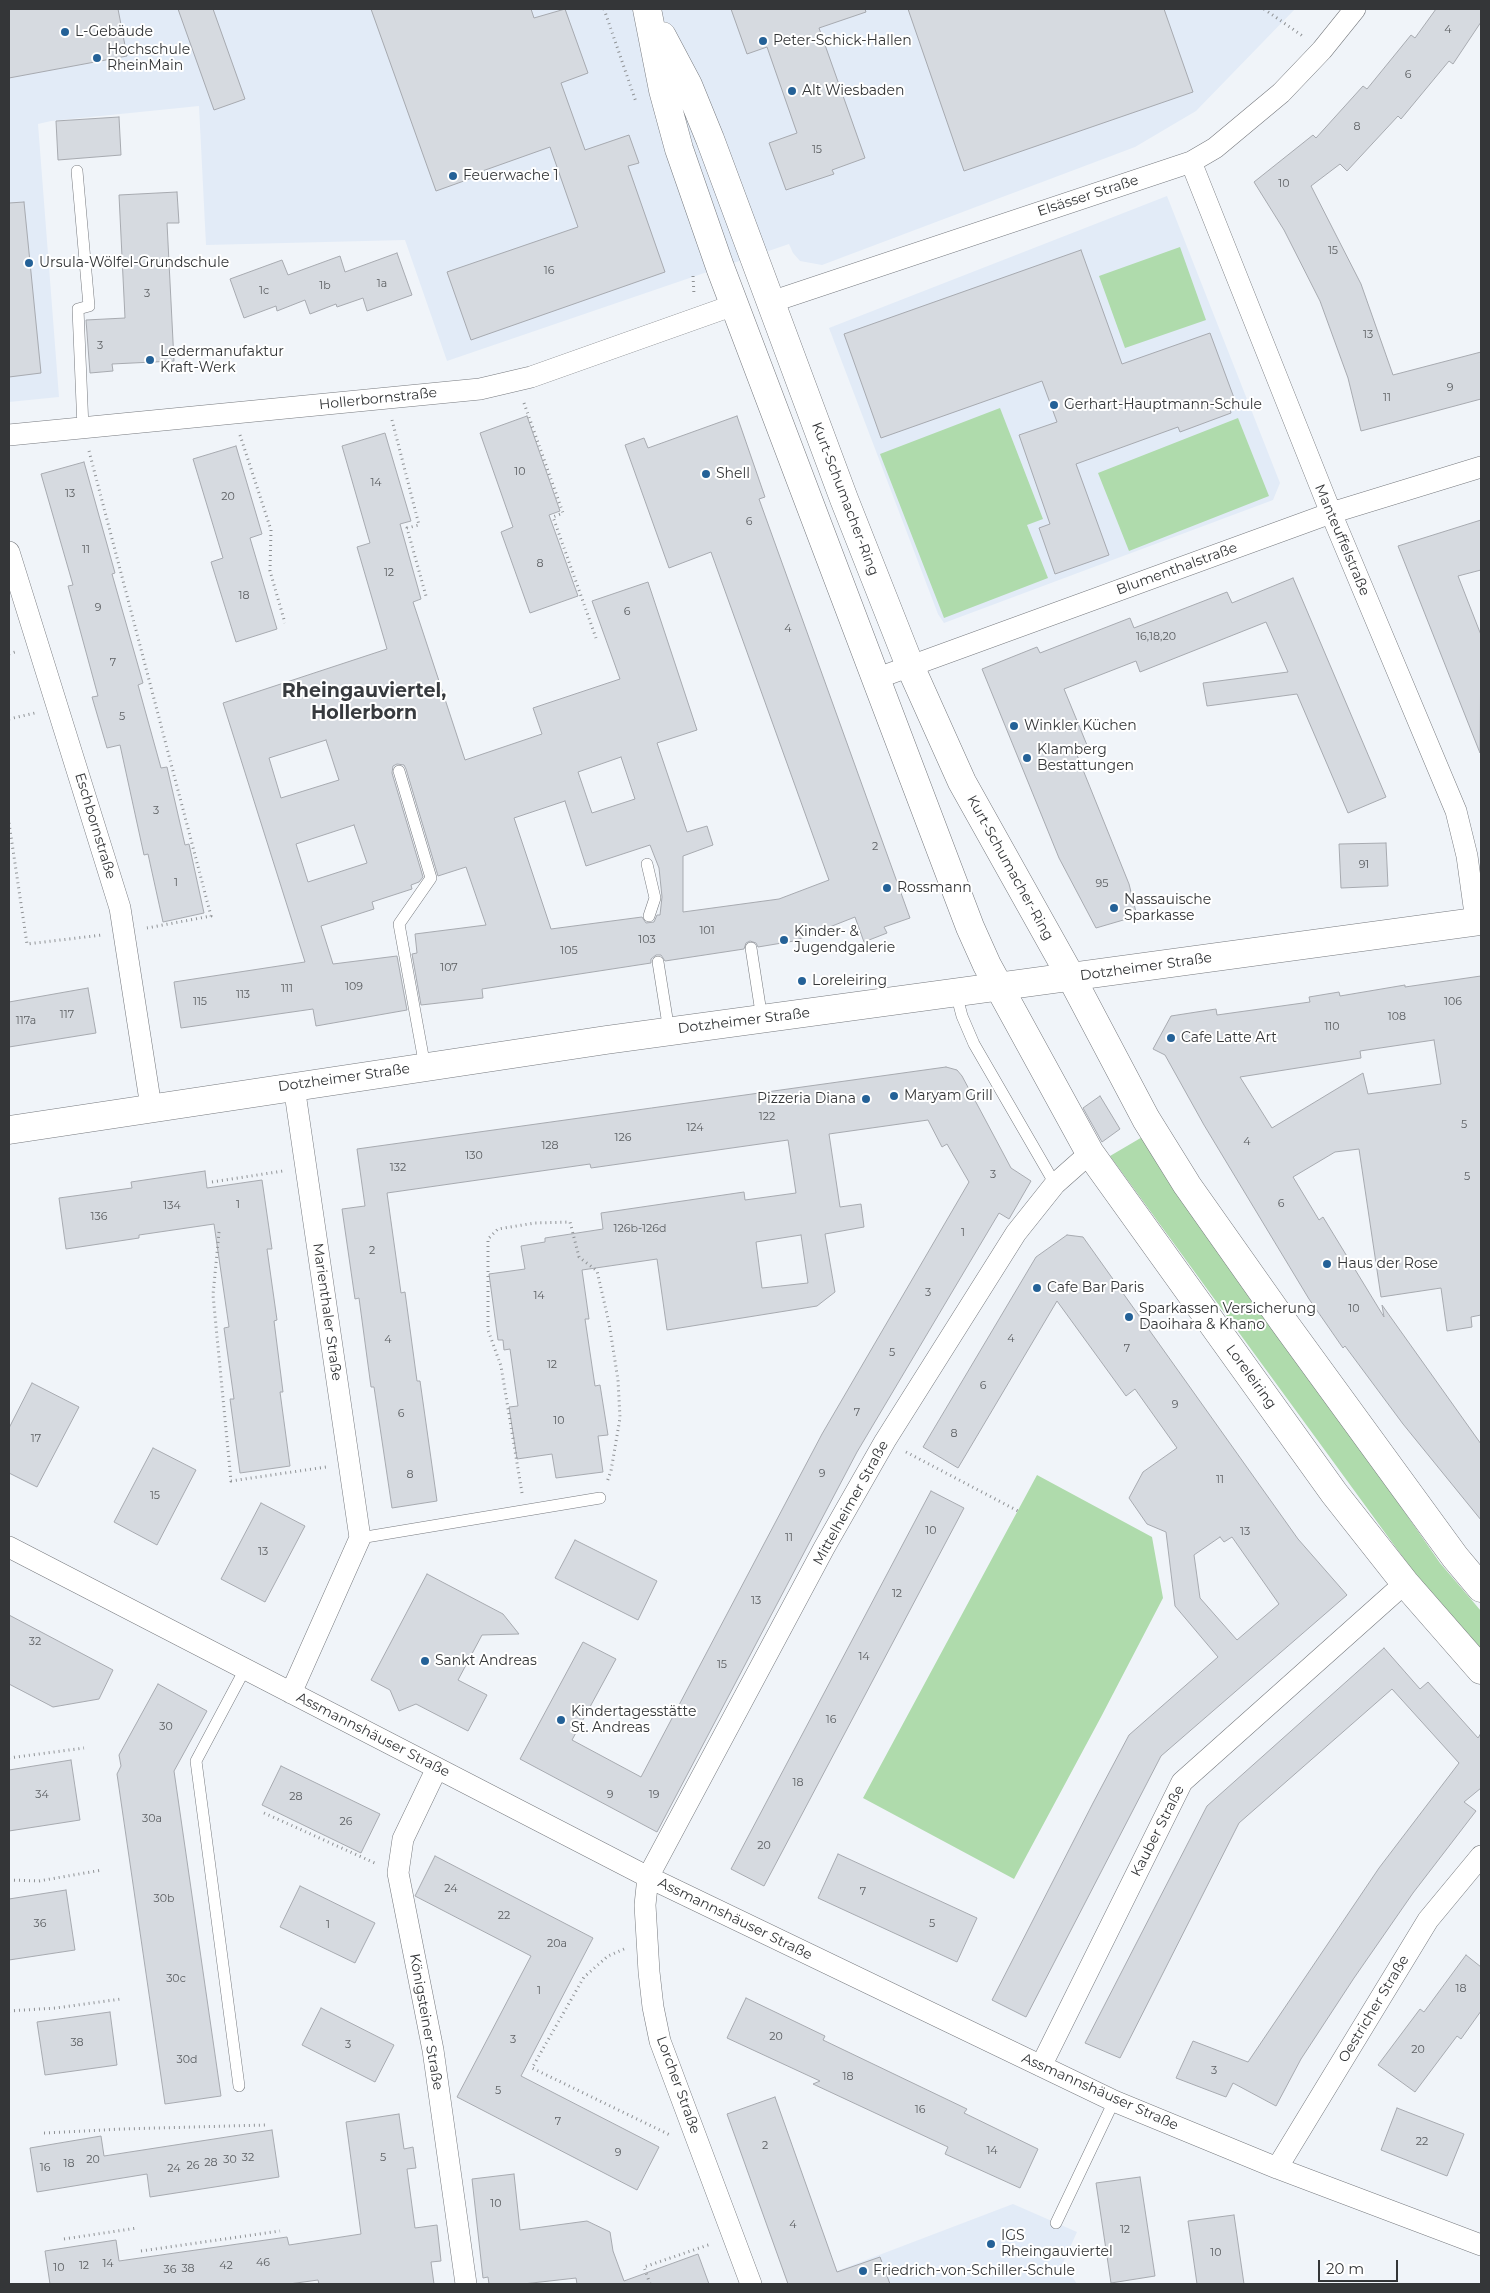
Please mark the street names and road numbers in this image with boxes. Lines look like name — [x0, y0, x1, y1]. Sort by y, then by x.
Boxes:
street label: Elsässer Straße — [1035, 172, 1141, 220]
street label: Hollerbornstraße — [318, 384, 438, 414]
street label: Kurt-Schumacher-Ring — [808, 420, 882, 578]
street label: Manteuffelstraße — [1311, 482, 1373, 598]
street label: Blumenthalstraße — [1114, 539, 1240, 599]
street label: Eschbornstraße — [71, 771, 119, 881]
street label: Kurt-Schumacher-Ring — [963, 792, 1057, 944]
street label: Dotzheimer Straße — [1079, 949, 1213, 985]
street label: Dotzheimer Straße — [677, 1005, 811, 1037]
street label: Dotzheimer Straße — [277, 1060, 411, 1096]
street label: Marienthaler Straße — [309, 1242, 345, 1382]
street label: Loreleiring — [1222, 1342, 1280, 1412]
street label: Mittelheimer Straße — [810, 1438, 892, 1568]
street label: Assmannshäuser Straße — [294, 1689, 452, 1781]
street label: Kauber Straße — [1128, 1783, 1188, 1879]
street label: Assmannshäuser Straße — [655, 1874, 815, 1964]
street label: Königsteiner Straße — [406, 1952, 446, 2092]
street label: Oestricher Straße — [1335, 1952, 1413, 2066]
street label: Lorcher Straße — [653, 2034, 703, 2136]
street label: Assmannshäuser Straße — [1019, 2050, 1181, 2134]

